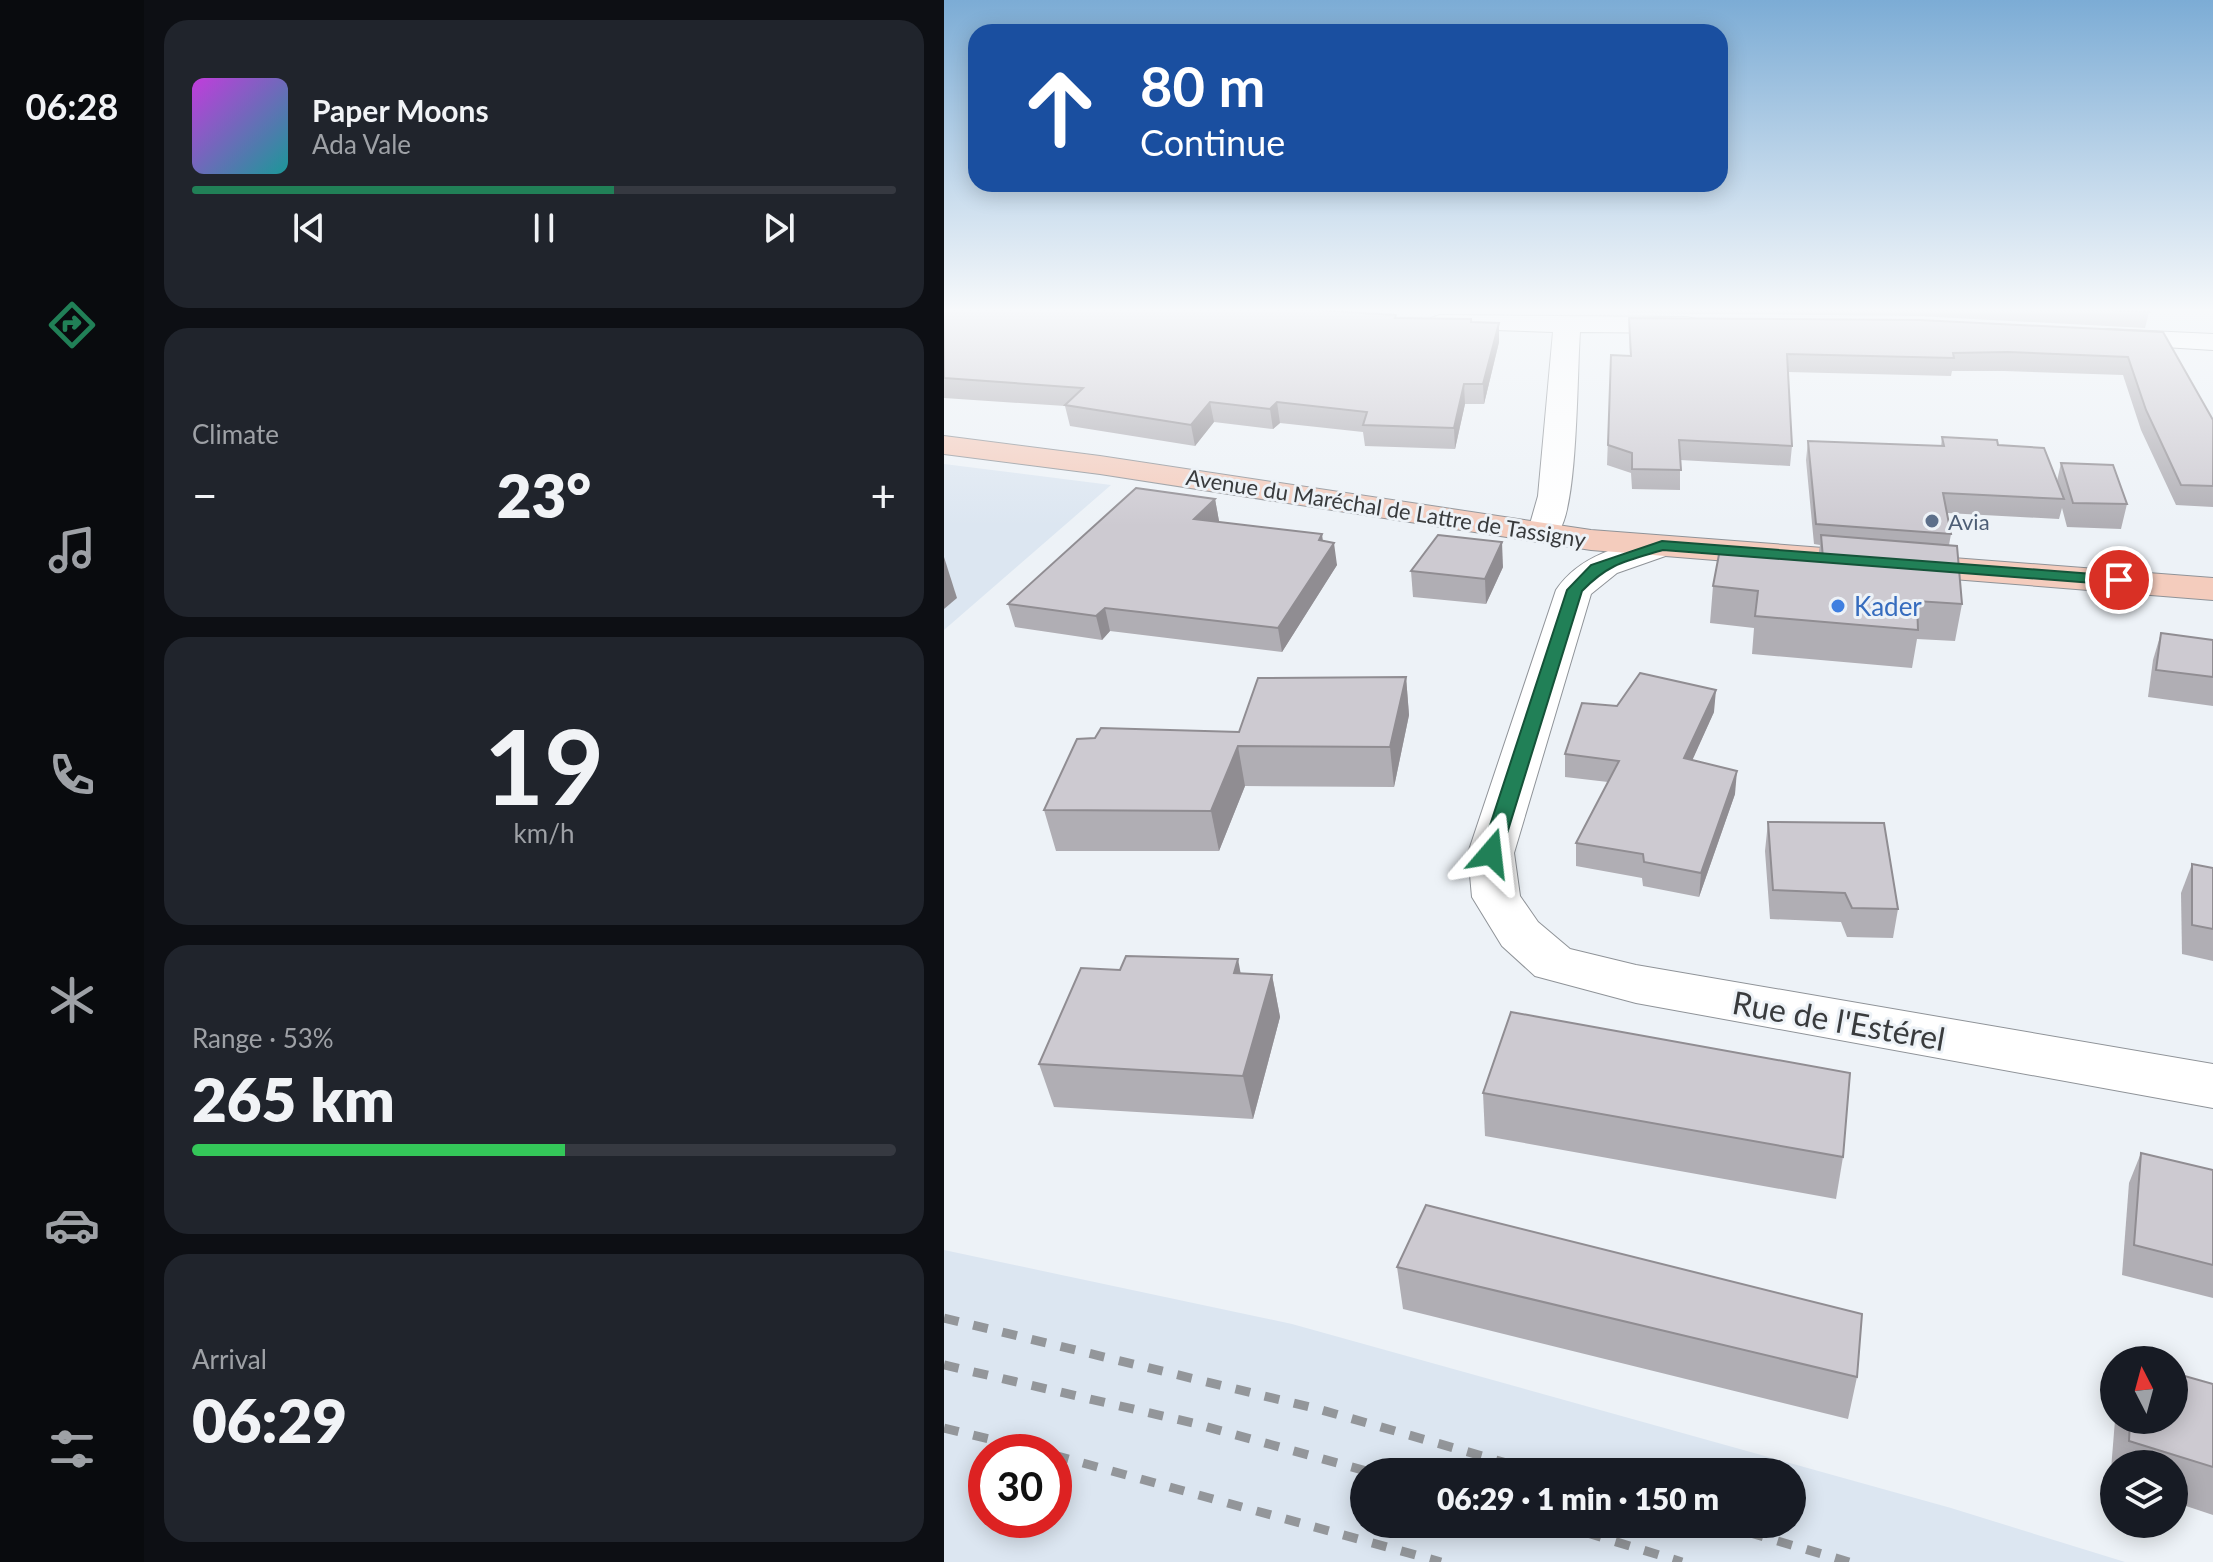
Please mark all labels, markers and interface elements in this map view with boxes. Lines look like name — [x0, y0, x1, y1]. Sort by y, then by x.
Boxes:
text: 80 m — [1140, 52, 1265, 119]
icon: ahead — [1008, 56, 1112, 160]
text: 06:28 — [26, 84, 118, 128]
text: Paper Moons — [312, 92, 489, 128]
text: Continue — [1140, 120, 1285, 164]
text: Ada Vale — [312, 128, 411, 160]
icon: previous — [287, 206, 331, 250]
icon: pause — [522, 206, 566, 250]
icon: next — [757, 206, 801, 250]
icon: directions — [44, 297, 100, 353]
text: Climate — [192, 418, 279, 450]
text: 23° — [497, 459, 591, 531]
street label: Avenue du Maréchal de Lattre de Tassigny — [1184, 463, 1588, 553]
text: − — [192, 469, 218, 521]
text: + — [870, 469, 896, 521]
place label: Avia — [1948, 508, 1990, 535]
marker: Avia — [1923, 512, 1941, 530]
icon: music — [44, 522, 100, 578]
pin — [2085, 546, 2153, 614]
icon: arrive — [2097, 558, 2141, 602]
place label: Kader — [1854, 590, 1922, 622]
marker: Kader — [1829, 597, 1847, 615]
text: 19 — [484, 702, 604, 827]
icon: phone — [44, 747, 100, 803]
position arrow — [1449, 811, 1533, 895]
text: km/h — [514, 817, 574, 849]
icon: climate — [44, 972, 100, 1028]
street label: Rue de l'Estérel — [1730, 982, 1948, 1058]
text: Range · 53% — [192, 1022, 334, 1054]
text: 265 km — [192, 1063, 395, 1135]
icon: car — [44, 1197, 100, 1253]
text: Arrival — [192, 1343, 267, 1375]
north arrow — [2100, 1346, 2188, 1434]
map controls — [2100, 1346, 2188, 1538]
text: 06:29 — [192, 1384, 347, 1456]
icon: filters — [44, 1421, 100, 1477]
speed limit sign: 30 — [968, 1434, 1072, 1538]
button: layers — [2100, 1450, 2188, 1538]
text: 06:29 · 1 min · 150 m — [1437, 1480, 1719, 1516]

